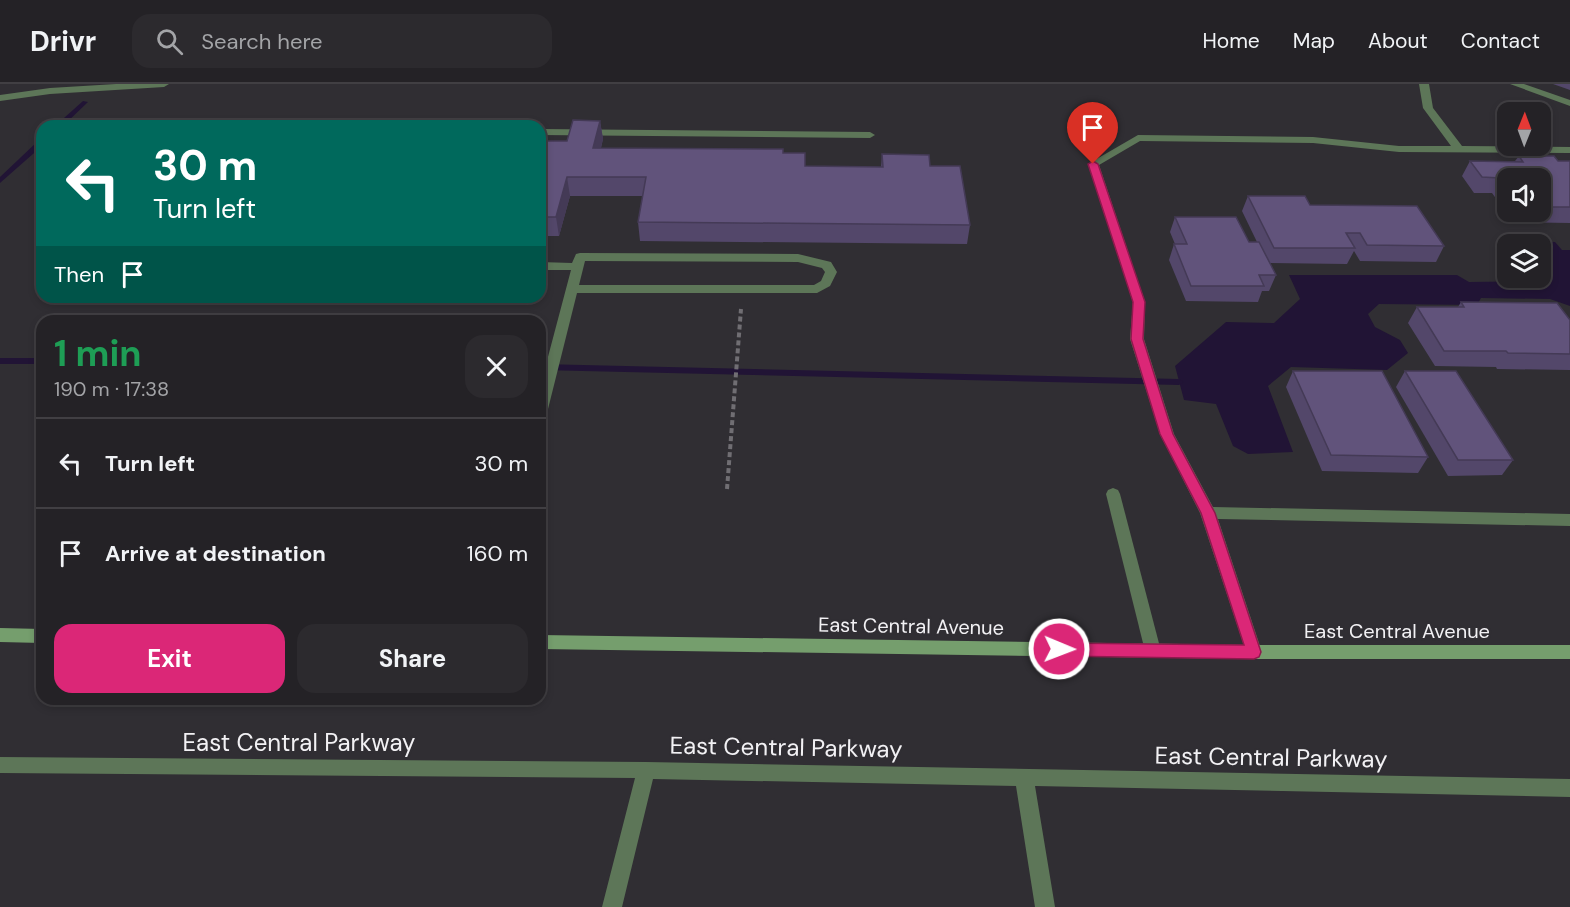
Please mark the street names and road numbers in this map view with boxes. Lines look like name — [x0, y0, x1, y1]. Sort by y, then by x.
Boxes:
street label: East Central Avenue — [818, 611, 1004, 641]
street label: East Central Avenue — [1304, 618, 1490, 644]
street label: East Central Parkway — [183, 727, 415, 758]
street label: East Central Parkway — [669, 729, 903, 765]
street label: East Central Parkway — [1154, 739, 1388, 775]

